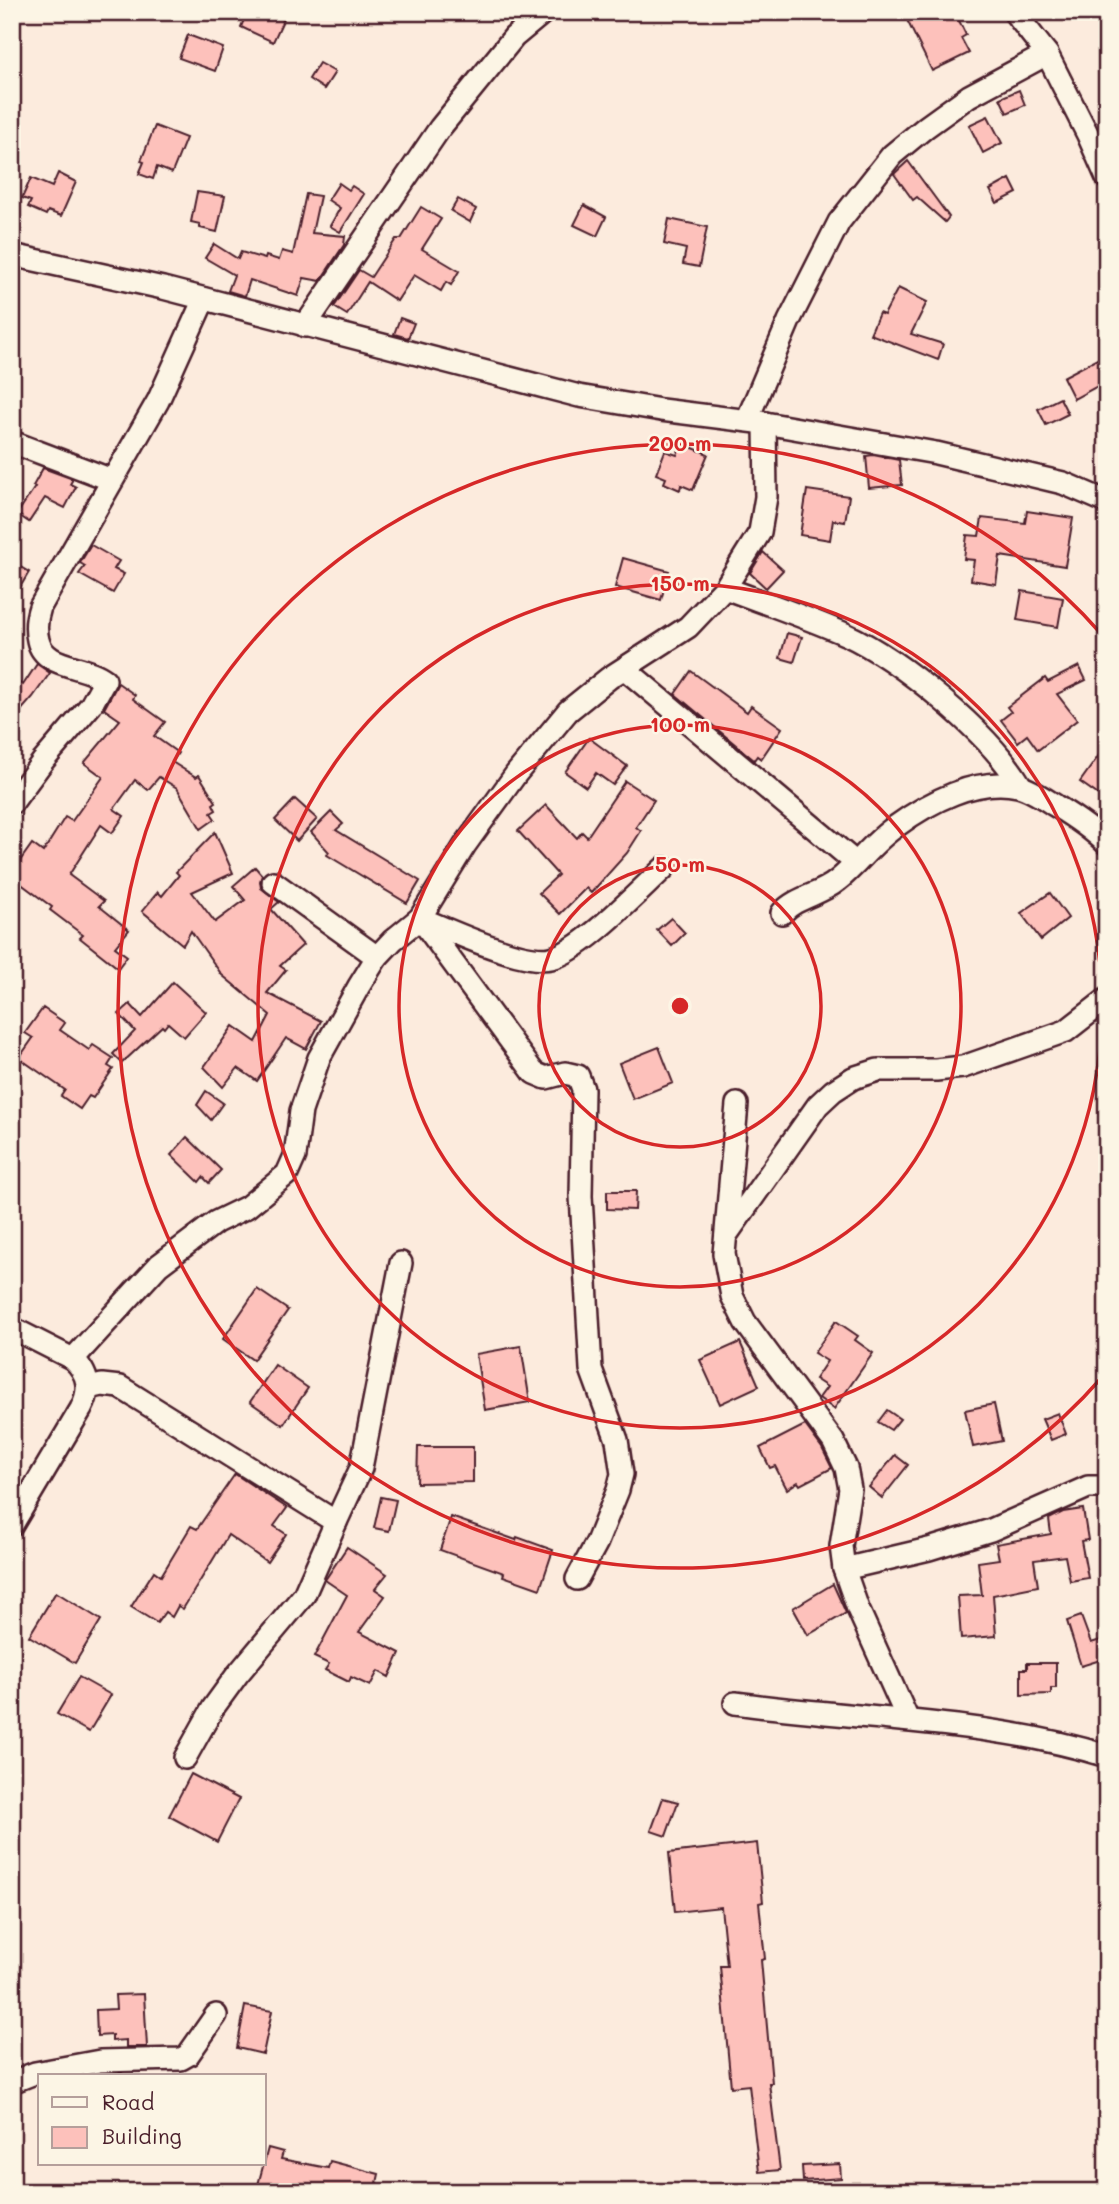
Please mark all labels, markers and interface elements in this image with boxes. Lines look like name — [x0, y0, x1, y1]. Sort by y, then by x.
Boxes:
text: 200 m — [649, 429, 711, 456]
text: 150 m — [650, 569, 710, 596]
text: 100 m — [650, 710, 710, 737]
text: 50 m — [655, 850, 705, 877]
centre of rings — [668, 994, 692, 1018]
legend — [38, 2074, 266, 2166]
text: Road — [102, 2088, 154, 2115]
text: Building — [102, 2122, 182, 2149]

